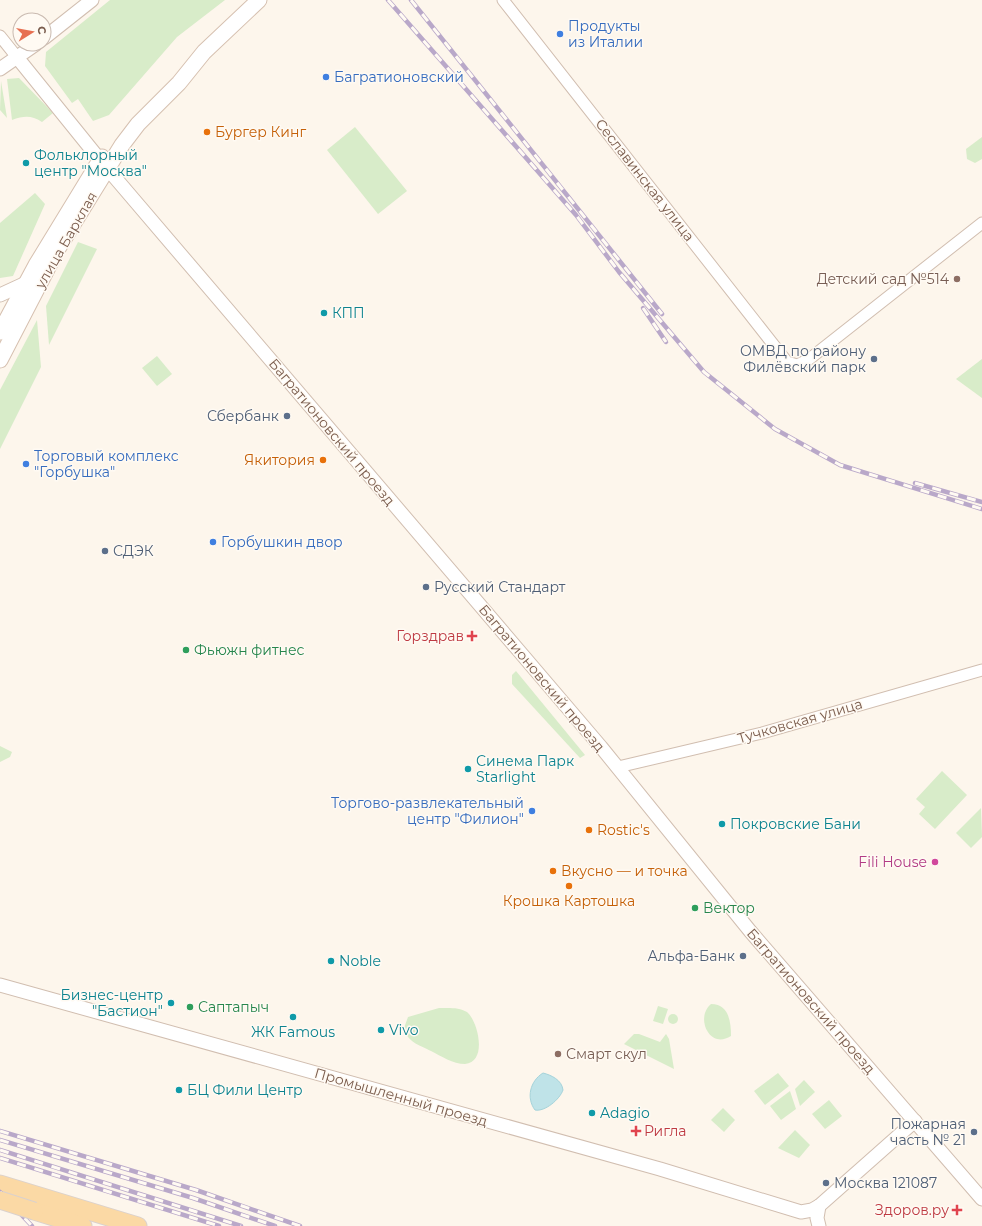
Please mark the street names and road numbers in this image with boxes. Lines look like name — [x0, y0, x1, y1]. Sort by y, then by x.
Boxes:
street label: Сеславинская улица — [592, 115, 698, 245]
street label: улица Барклая — [30, 188, 101, 293]
street label: Багратионовский проезд — [265, 355, 399, 509]
street label: Багратионовский проезд — [475, 601, 609, 755]
street label: Тучковская улица — [735, 695, 865, 747]
street label: Багратионовский проезд — [743, 925, 879, 1077]
street label: Промышленный проезд — [312, 1064, 490, 1130]

